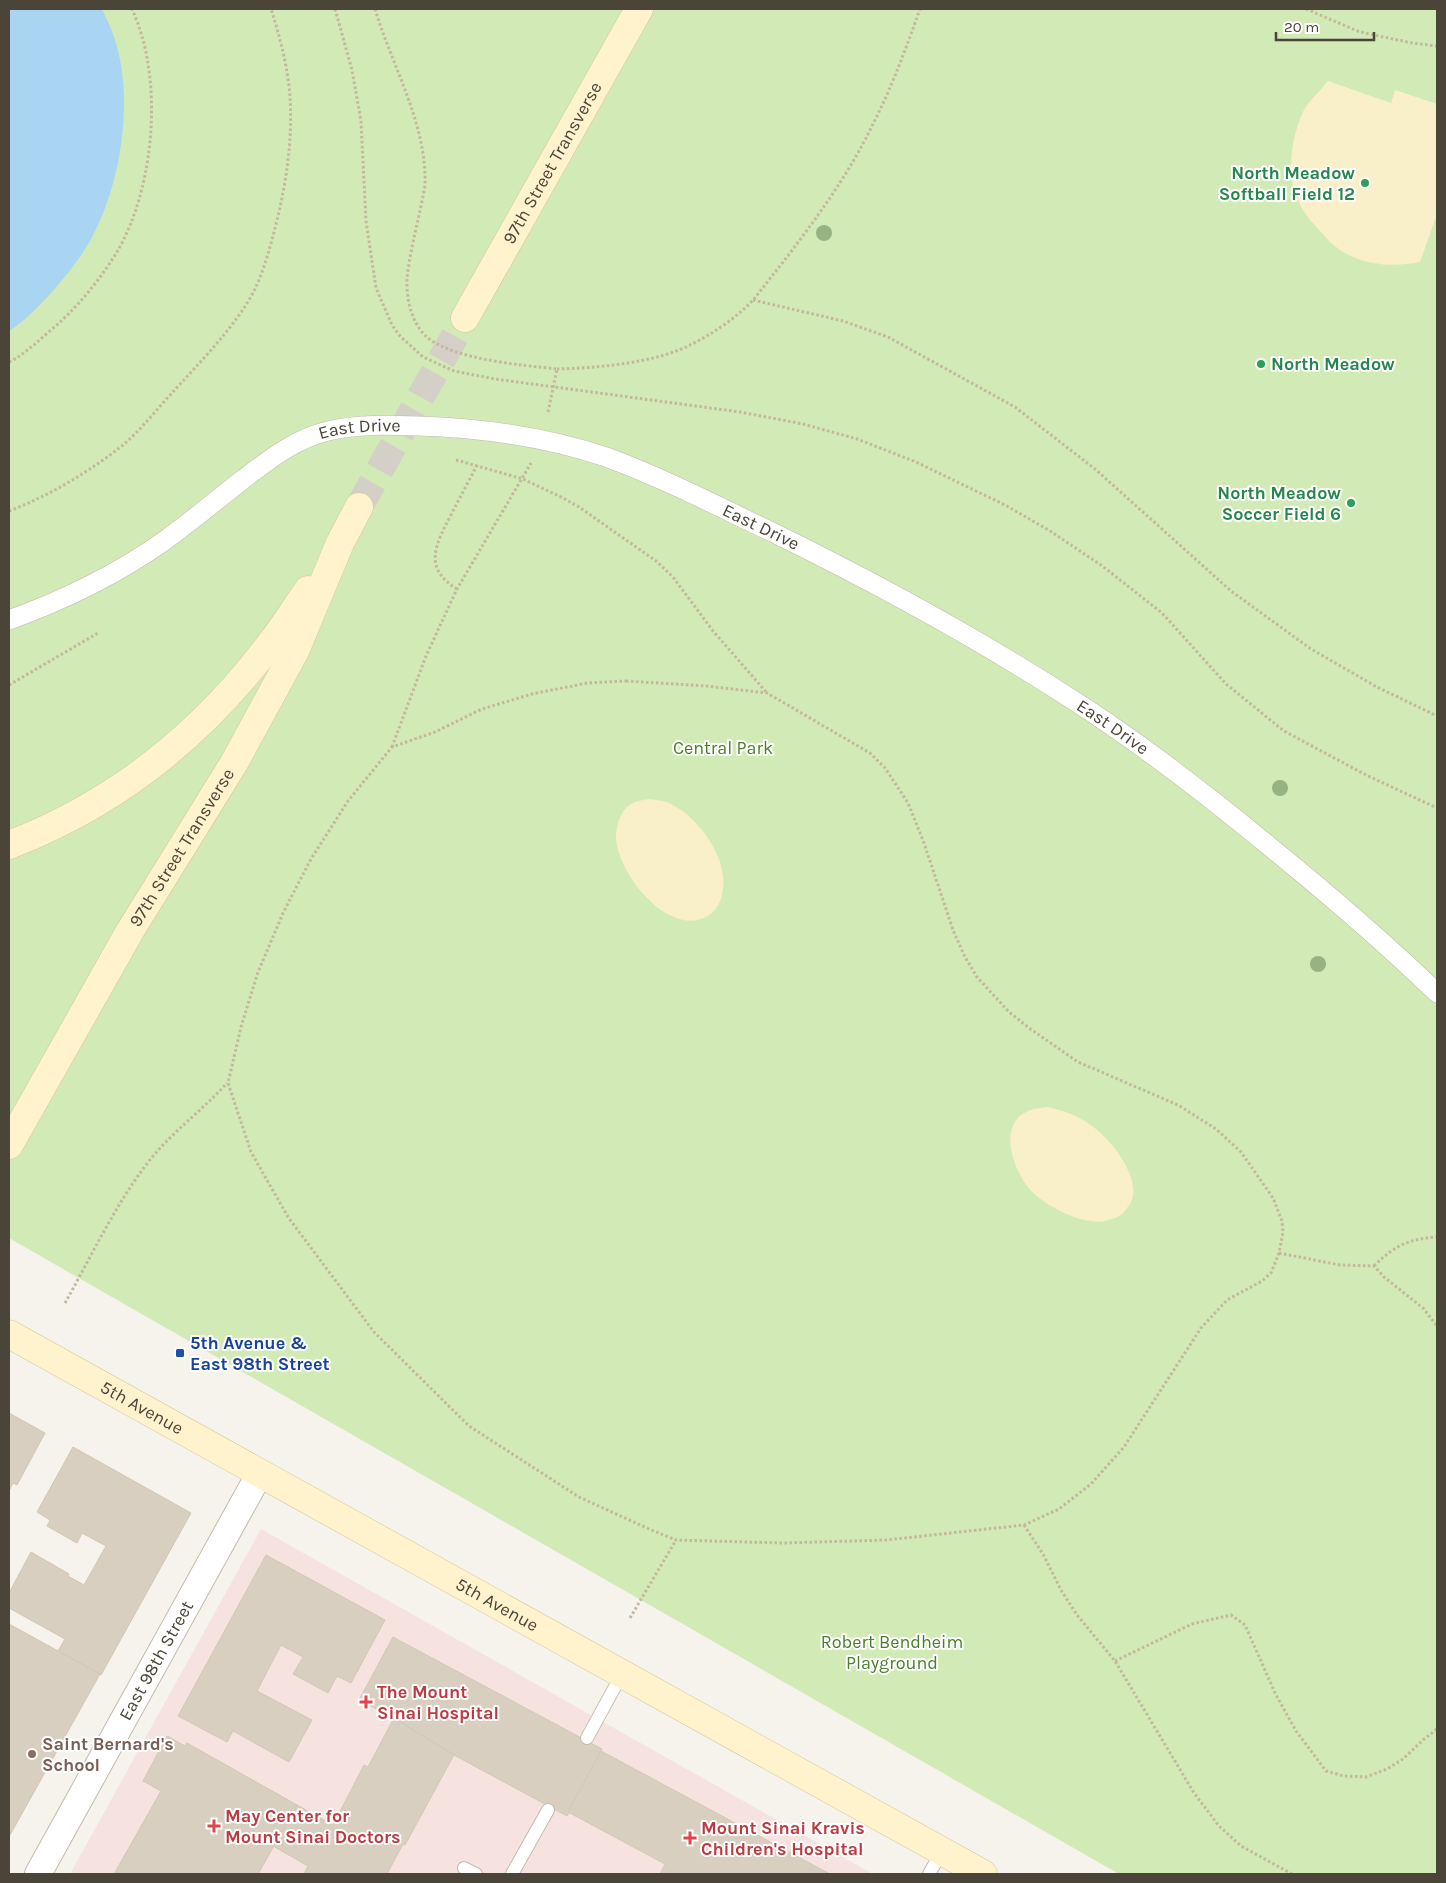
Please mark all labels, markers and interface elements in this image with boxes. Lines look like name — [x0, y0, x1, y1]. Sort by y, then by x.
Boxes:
scale bar — [1276, 10, 1374, 42]
text: 20 m — [1284, 18, 1319, 36]
street label: 97th Street Transverse — [498, 78, 607, 248]
place label: North Meadow Softball Field 12 — [1219, 162, 1355, 205]
marker: North Meadow Softball Field 12 — [1359, 177, 1371, 189]
place label: North Meadow — [1271, 353, 1395, 375]
marker: North Meadow — [1255, 358, 1267, 370]
street label: East Drive — [316, 414, 401, 444]
place label: North Meadow Soccer Field 6 — [1217, 482, 1341, 525]
marker: North Meadow Soccer Field 6 — [1345, 497, 1357, 509]
street label: East Drive — [719, 499, 803, 555]
street label: East Drive — [1073, 694, 1153, 759]
park label: Central Park — [673, 737, 773, 759]
street label: 97th Street Transverse — [124, 764, 239, 931]
place label: 5th Avenue & East 98th Street — [190, 1332, 330, 1375]
marker: 5th Avenue & East 98th Street — [174, 1347, 186, 1359]
street label: 5th Avenue — [97, 1376, 187, 1439]
street label: 5th Avenue — [452, 1573, 542, 1636]
street label: East 98th Street — [114, 1597, 198, 1724]
park label: Robert Bendheim Playground — [821, 1631, 963, 1674]
place label: The Mount Sinai Hospital — [377, 1681, 499, 1724]
marker: The Mount Sinai Hospital — [359, 1695, 373, 1709]
place label: Saint Bernard's School — [42, 1733, 174, 1776]
marker: Saint Bernard's School — [26, 1748, 38, 1760]
place label: May Center for Mount Sinai Doctors — [225, 1805, 401, 1848]
place label: Mount Sinai Kravis Children's Hospital — [701, 1817, 865, 1860]
marker: May Center for Mount Sinai Doctors — [207, 1819, 221, 1833]
marker: Mount Sinai Kravis Children's Hospital — [683, 1831, 697, 1845]

